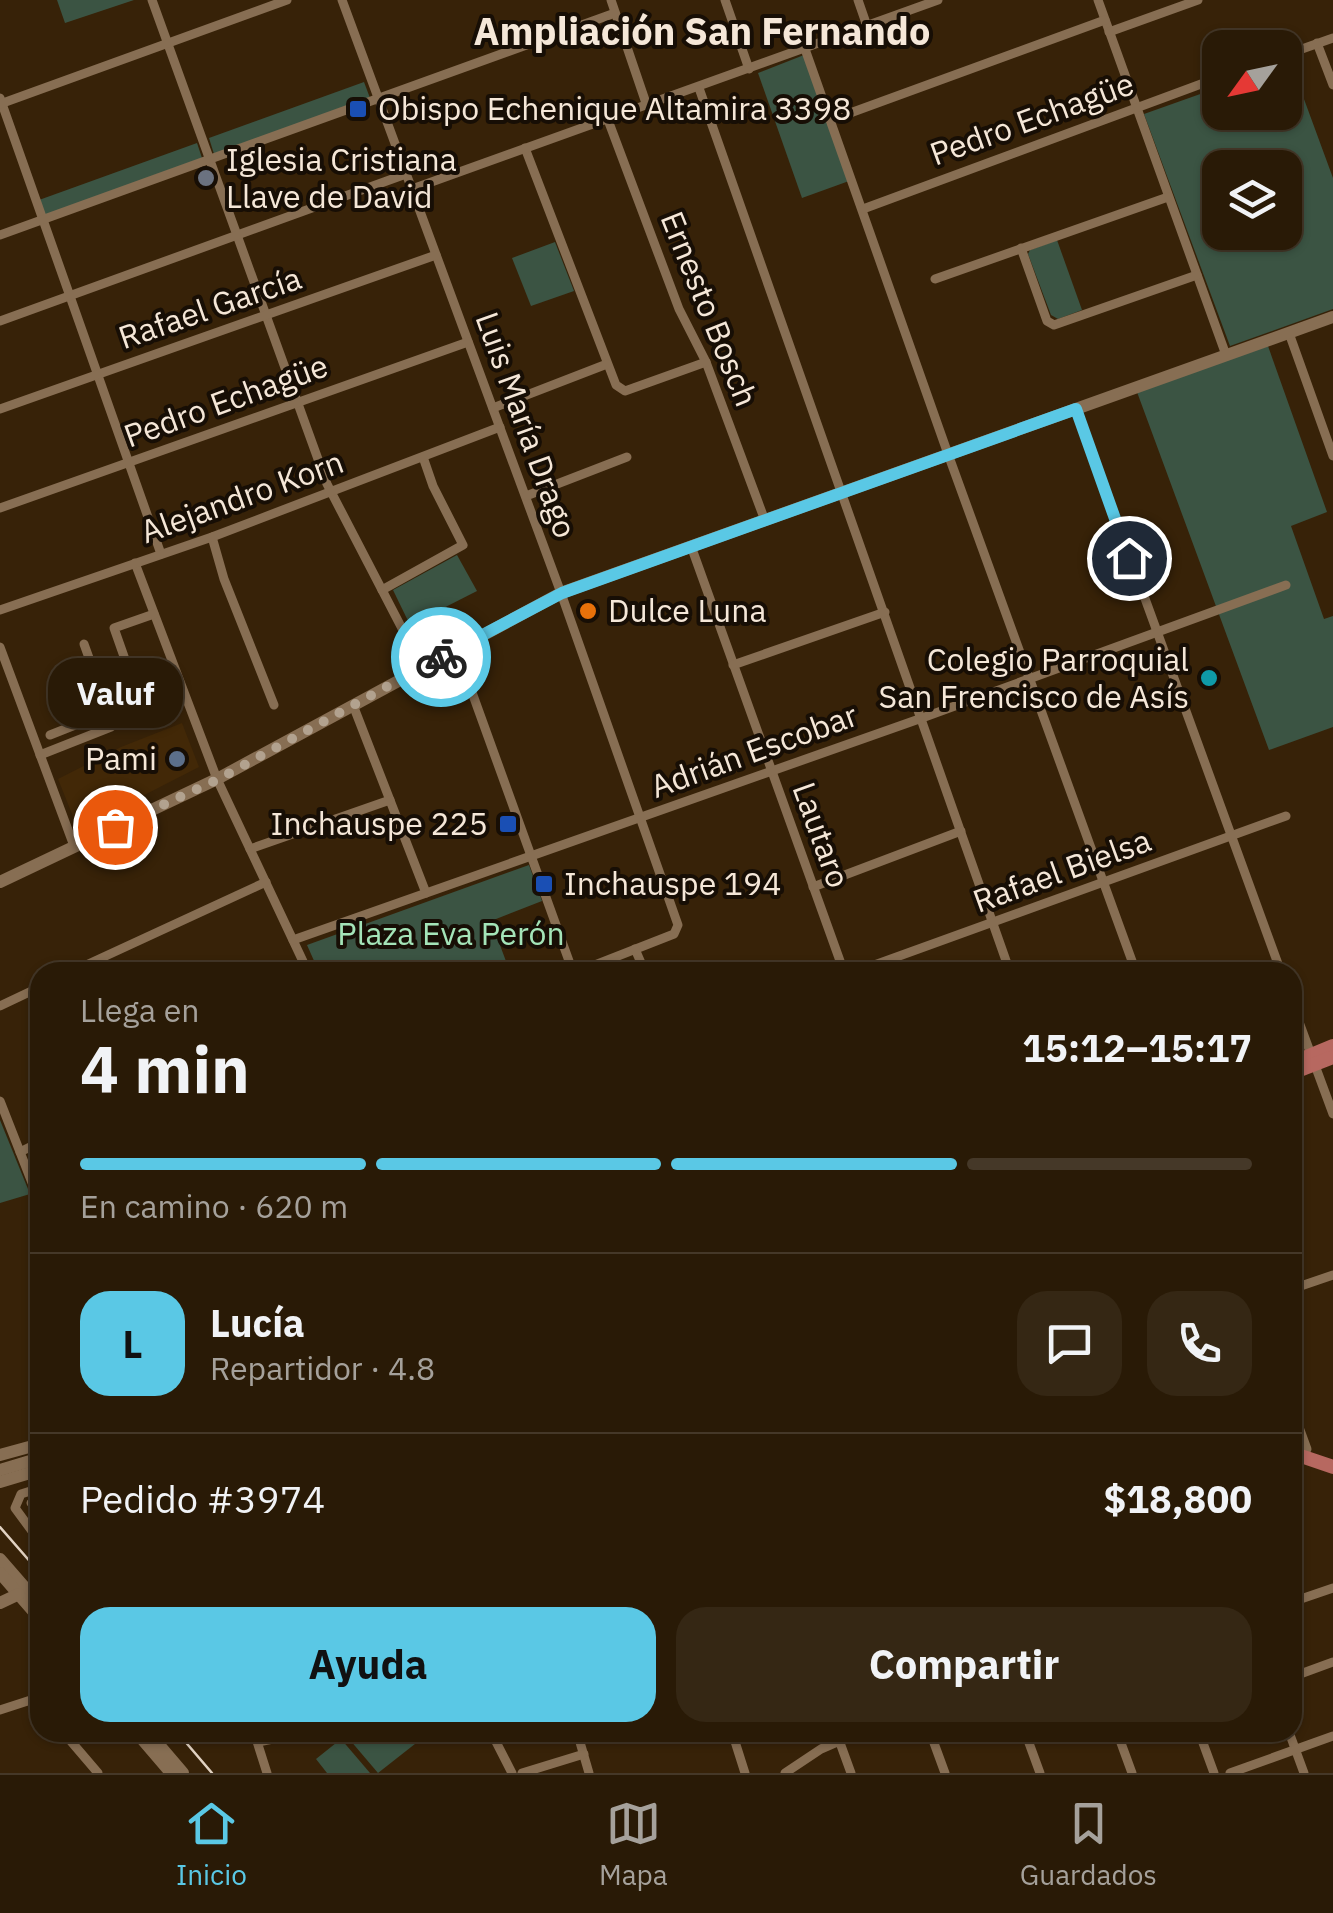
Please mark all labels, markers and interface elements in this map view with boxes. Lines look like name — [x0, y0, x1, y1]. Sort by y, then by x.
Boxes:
district label: Ampliación San Fernando — [474, 6, 930, 55]
north arrow — [1202, 30, 1302, 130]
map controls — [1202, 30, 1302, 250]
street label: Pedro Echagüe — [924, 62, 1139, 174]
place label: Obispo Echenique Altamira 3398 — [378, 87, 851, 129]
marker: Obispo Echenique Altamira 3398 — [347, 98, 369, 120]
place label: Iglesia Cristiana Llave de David — [226, 138, 457, 217]
button: layers — [1202, 150, 1302, 250]
marker: Iglesia Cristiana Llave de David — [195, 167, 217, 189]
street label: Ernesto Bosch — [652, 205, 768, 412]
street label: Rafael García — [113, 256, 307, 358]
street label: Luis María Drago — [467, 306, 587, 543]
street label: Pedro Echagüe — [118, 344, 333, 456]
street label: Alejandro Korn — [134, 440, 349, 552]
pin — [1087, 516, 1172, 601]
icon: home — [1102, 531, 1157, 586]
place label: Dulce Luna — [608, 589, 767, 631]
marker: Dulce Luna — [577, 600, 599, 622]
courier — [391, 607, 491, 707]
icon: bike — [414, 630, 469, 685]
place label: Colegio Parroquial San Frencisco de Asís — [879, 638, 1189, 717]
callout: Valuf — [48, 657, 182, 727]
marker: Colegio Parroquial San Frencisco de Asís — [1198, 667, 1220, 689]
text: Valuf — [76, 672, 155, 714]
street label: Adrián Escobar — [644, 693, 863, 807]
place label: Pami — [85, 737, 157, 779]
marker: Pami — [166, 748, 188, 770]
street label: Lautaro — [784, 776, 860, 893]
pin — [73, 785, 158, 870]
icon: bag — [88, 800, 143, 855]
place label: Inchauspe 225 — [271, 802, 488, 844]
marker: Inchauspe 225 — [497, 813, 519, 835]
street label: Rafael Bielsa — [967, 818, 1156, 922]
place label: Inchauspe 194 — [564, 862, 781, 904]
marker: Inchauspe 194 — [533, 873, 555, 895]
park label: Plaza Eva Perón — [337, 912, 565, 954]
text: Llega en — [80, 989, 200, 1031]
text: 15:12–15:17 — [1022, 1023, 1252, 1072]
text: 4 min — [80, 1026, 250, 1111]
text: En camino · 620 m — [80, 1185, 348, 1227]
button: chat — [1017, 1291, 1122, 1396]
button: phone — [1147, 1291, 1252, 1396]
text: Lucía — [210, 1298, 305, 1347]
text: L — [122, 1319, 143, 1368]
text: Repartidor · 4.8 — [210, 1347, 435, 1389]
text: Pedido #3974 — [80, 1474, 325, 1523]
text: $18,800 — [1103, 1474, 1252, 1523]
button: Ayuda — [80, 1607, 656, 1722]
button: Compartir — [676, 1607, 1252, 1722]
tab: Inicio — [176, 1796, 247, 1893]
tab: Mapa — [599, 1796, 668, 1893]
tab: Guardados — [1020, 1796, 1157, 1893]

